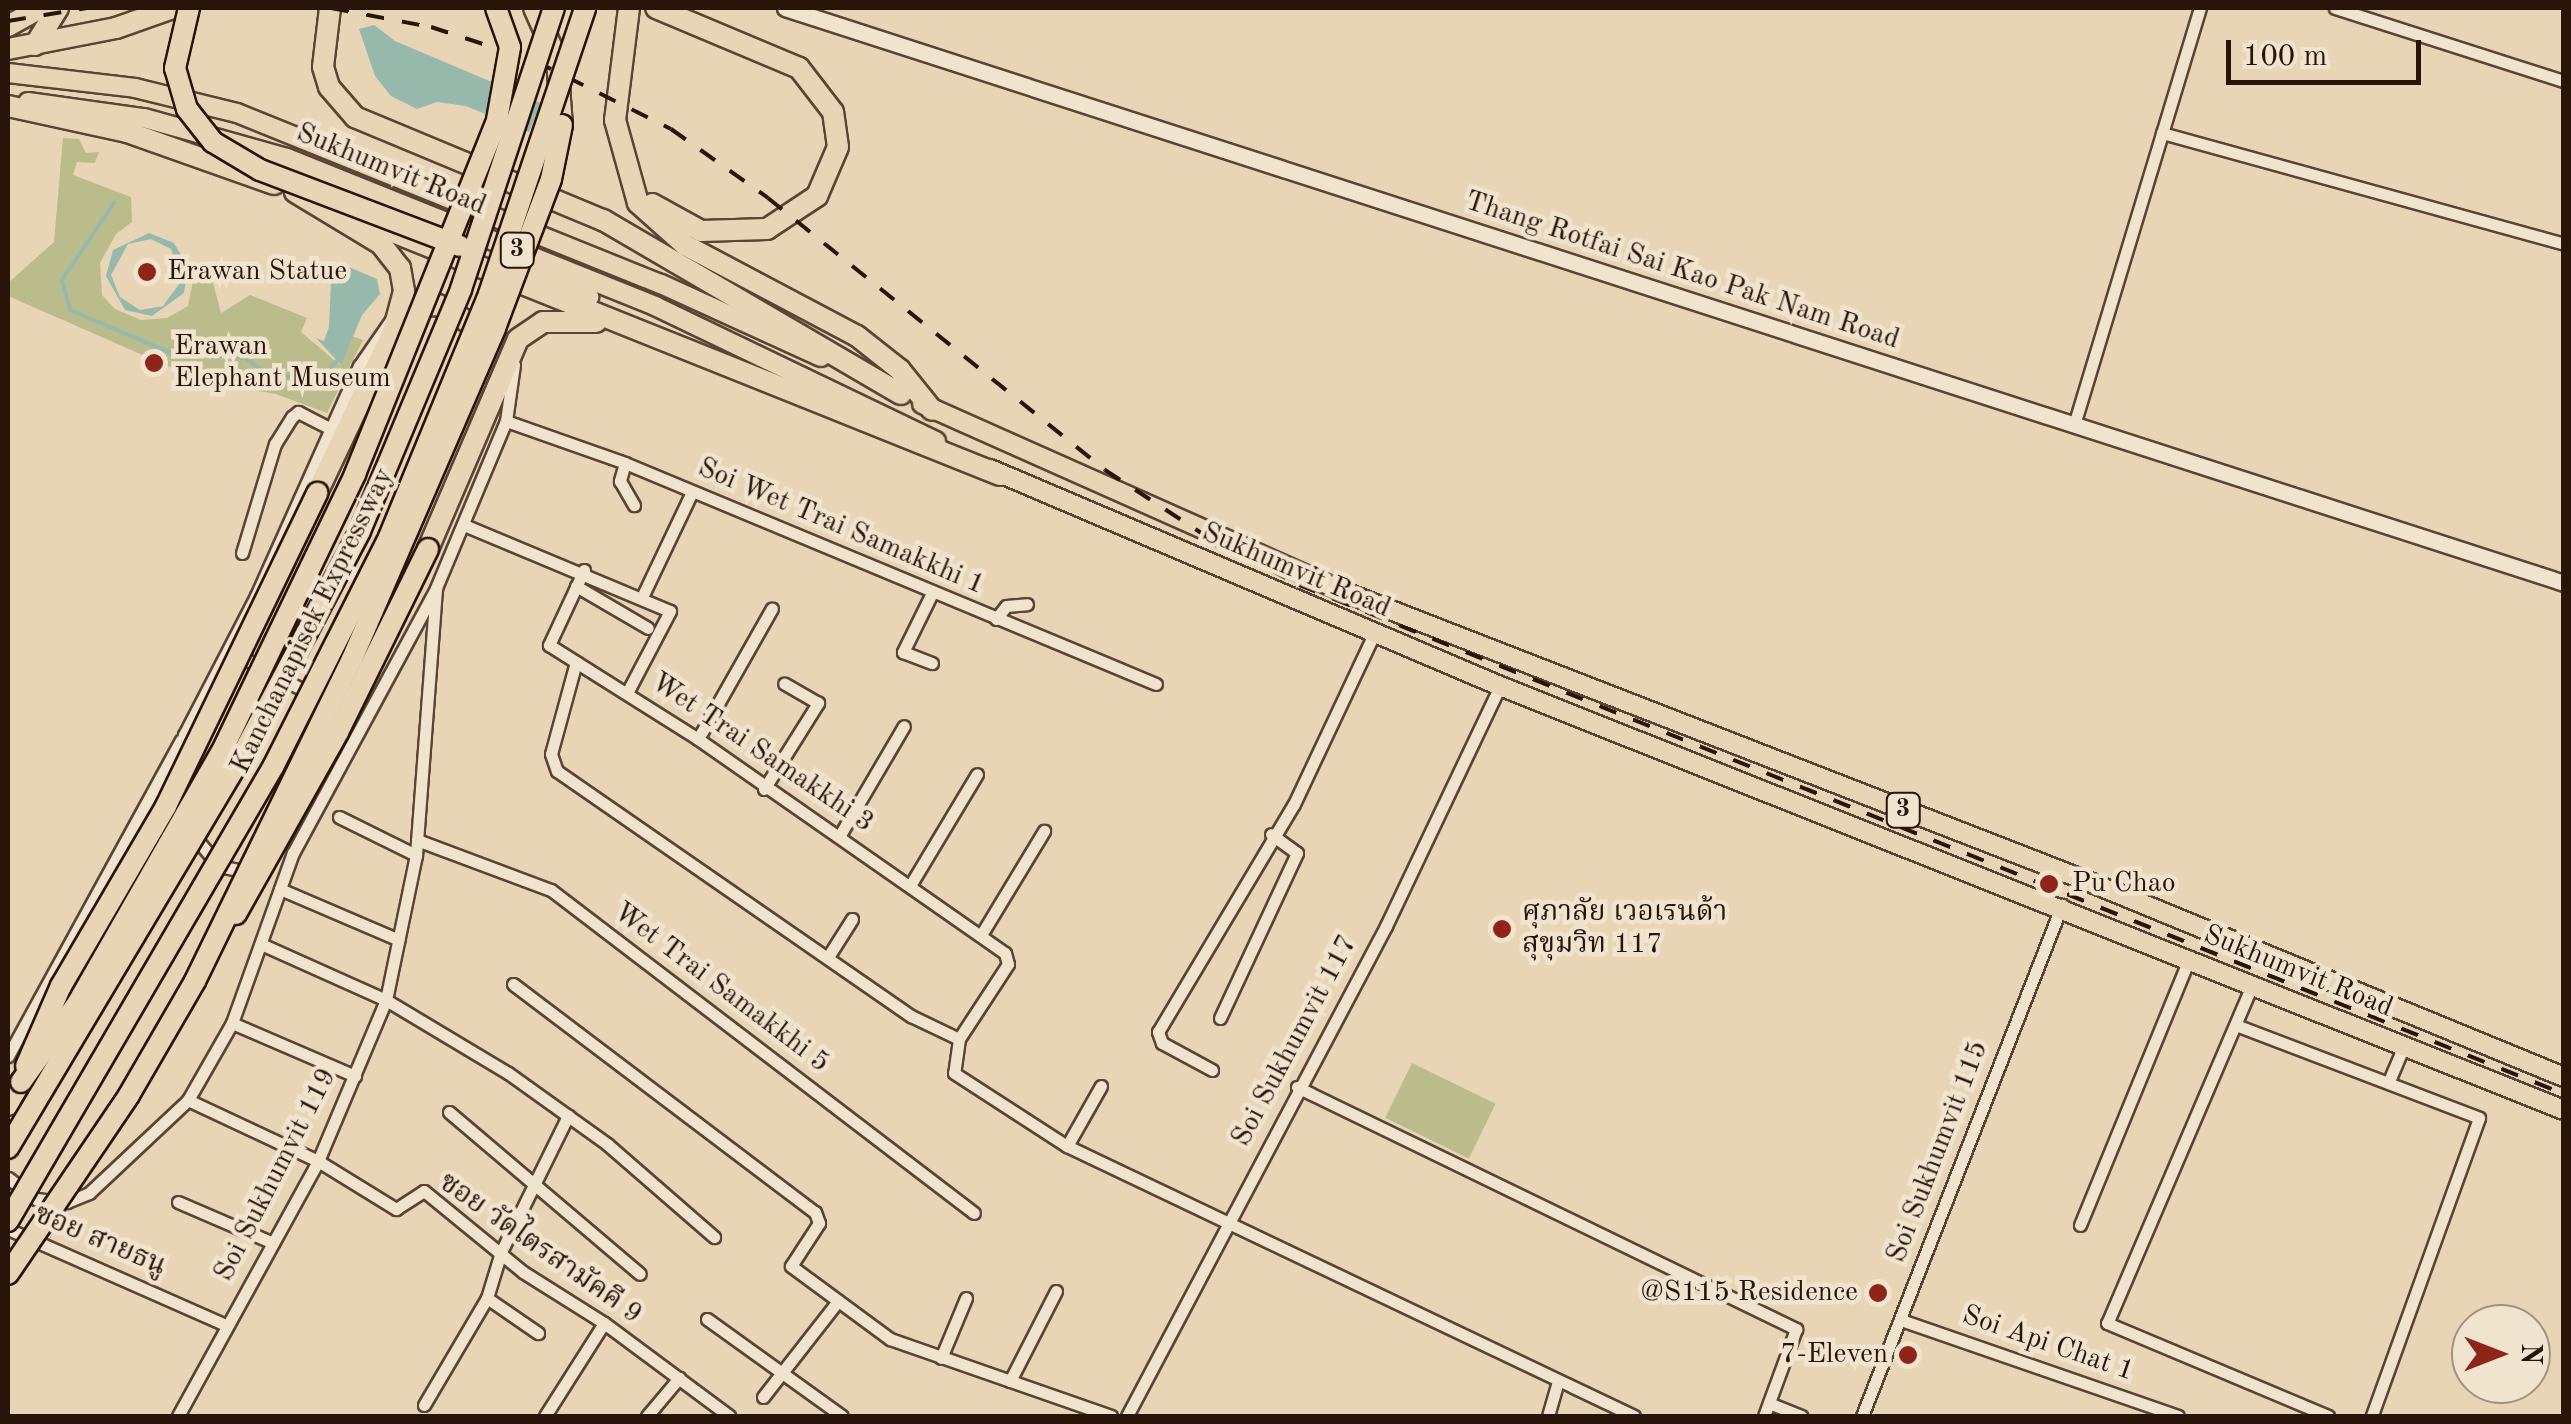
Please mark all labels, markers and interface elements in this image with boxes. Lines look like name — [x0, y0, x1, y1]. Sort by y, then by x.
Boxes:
scale bar — [2231, 20, 2426, 82]
text: 100 m — [2243, 42, 2327, 72]
street label: Sukhumvit Road — [291, 117, 491, 223]
street label: Thang Rotfai Sai Kao Pak Nam Road — [1461, 185, 1903, 357]
road number: 3 — [500, 230, 534, 270]
place label: Erawan Statue — [167, 255, 347, 289]
marker: Erawan Statue — [136, 261, 158, 283]
place label: Erawan Elephant Museum — [174, 330, 391, 396]
marker: Erawan Elephant Museum — [143, 352, 165, 374]
street label: Soi Wet Trai Samakkhi 1 — [693, 451, 989, 603]
street label: Kanchanapisek Expressway — [224, 463, 402, 779]
street label: Sukhumvit Road — [1197, 516, 1395, 626]
street label: Wet Trai Samakkhi 3 — [644, 666, 880, 840]
road number: 3 — [1886, 790, 1920, 830]
place label: Pu Chao — [2072, 867, 2176, 901]
marker: Pu Chao — [2036, 871, 2062, 897]
street label: Wet Trai Samakkhi 5 — [606, 896, 836, 1080]
place label: ศุภาลัย เวอเรนด้า สุขุมวิท 117 — [1522, 896, 1727, 962]
marker: ศุภาลัย เวอเรนด้า สุขุมวิท 117 — [1491, 918, 1513, 940]
street label: Sukhumvit Road — [2198, 919, 2398, 1025]
street label: Soi Sukhumvit 117 — [1225, 930, 1365, 1152]
street label: Soi Sukhumvit 115 — [1880, 1036, 1996, 1268]
street label: Soi Sukhumvit 119 — [208, 1063, 344, 1287]
street label: ซอย วัดไตรสามัคคี 9 — [432, 1166, 648, 1332]
street label: ซอย สายธนู — [29, 1198, 171, 1284]
place label: @S115 Residence — [1641, 1276, 1858, 1310]
marker: @S115 Residence — [1867, 1282, 1889, 1304]
street label: Soi Api Chat 1 — [1958, 1299, 2138, 1389]
north arrow — [2451, 1304, 2551, 1404]
place label: 7-Eleven — [1780, 1338, 1888, 1372]
text: N — [2515, 1343, 2543, 1365]
marker: 7-Eleven — [1897, 1344, 1919, 1366]

